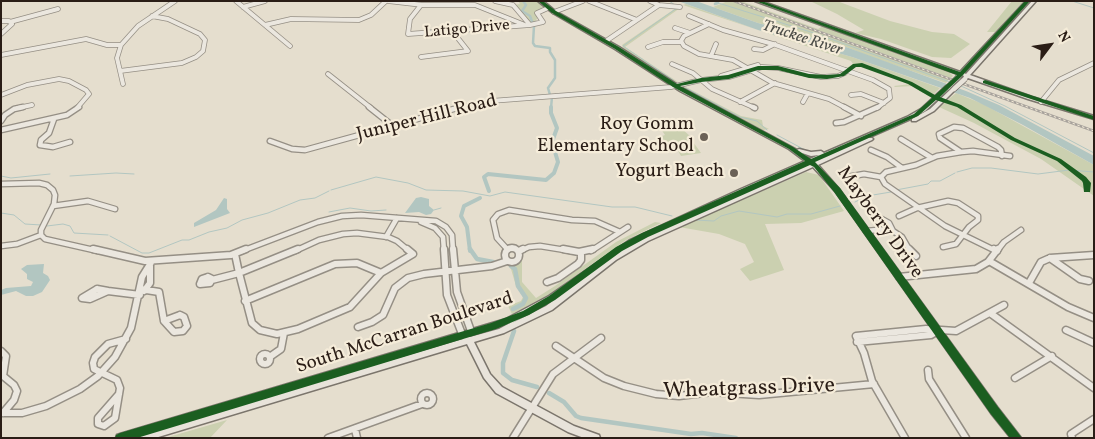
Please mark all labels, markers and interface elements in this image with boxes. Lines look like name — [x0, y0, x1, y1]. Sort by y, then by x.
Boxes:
street label: Latigo Drive — [423, 17, 511, 43]
water label: Truckee River — [759, 17, 845, 61]
north arrow — [1025, 20, 1075, 70]
text: N — [1053, 28, 1074, 46]
street label: Juniper Hill Road — [354, 91, 500, 147]
place label: Roy Gomm Elementary School — [537, 115, 694, 159]
marker: Roy Gomm Elementary School — [698, 131, 710, 143]
place label: Yogurt Beach — [615, 162, 724, 184]
street label: Mayberry Drive — [831, 163, 927, 283]
marker: Yogurt Beach — [728, 167, 740, 179]
street label: South McCarran Boulevard — [294, 288, 516, 380]
street label: Wheatgrass Drive — [663, 374, 835, 406]

